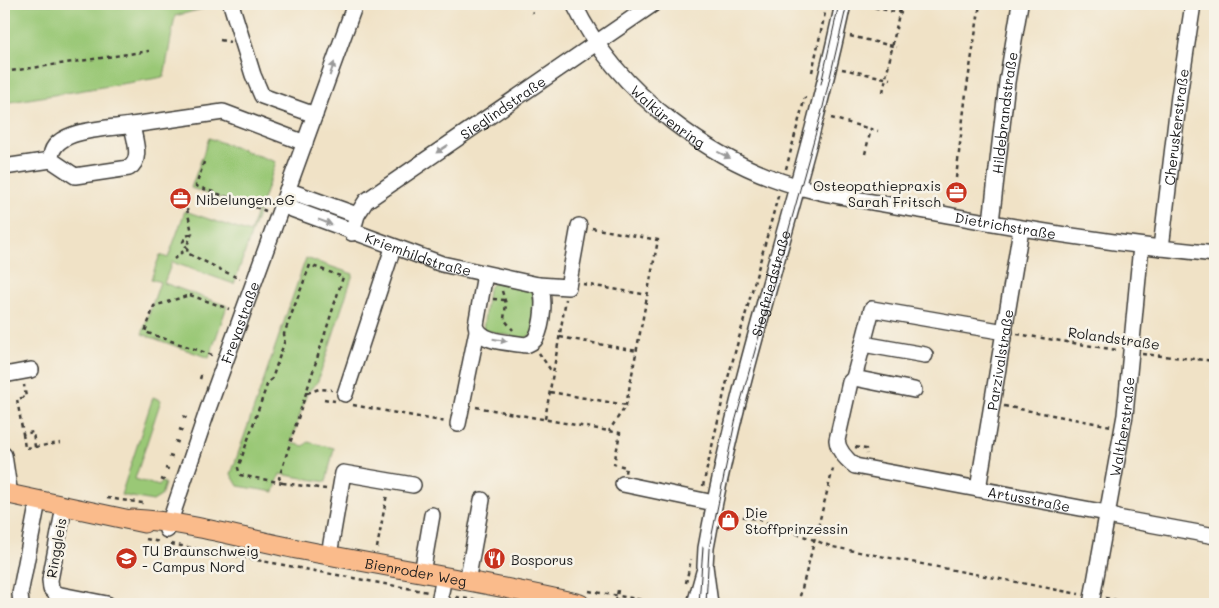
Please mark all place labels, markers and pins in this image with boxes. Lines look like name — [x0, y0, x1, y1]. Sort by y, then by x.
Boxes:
place label: Osteopathiepraxis Sarah Fritsch — [813, 176, 941, 211]
office icon: Osteopathiepraxis Sarah Fritsch — [945, 181, 969, 205]
office icon: Nibelungen.eG — [168, 187, 192, 211]
place label: Nibelungen.eG — [196, 190, 295, 209]
place label: Die Stoffprinzessin — [745, 503, 848, 538]
shop icon: Die Stoffprinzessin — [717, 508, 741, 532]
place label: TU Braunschweig - Campus Nord — [142, 541, 258, 576]
school or university icon: TU Braunschweig - Campus Nord — [114, 546, 138, 570]
restaurant icon: Bosporus — [483, 547, 507, 571]
place label: Bosporus — [511, 550, 573, 569]

